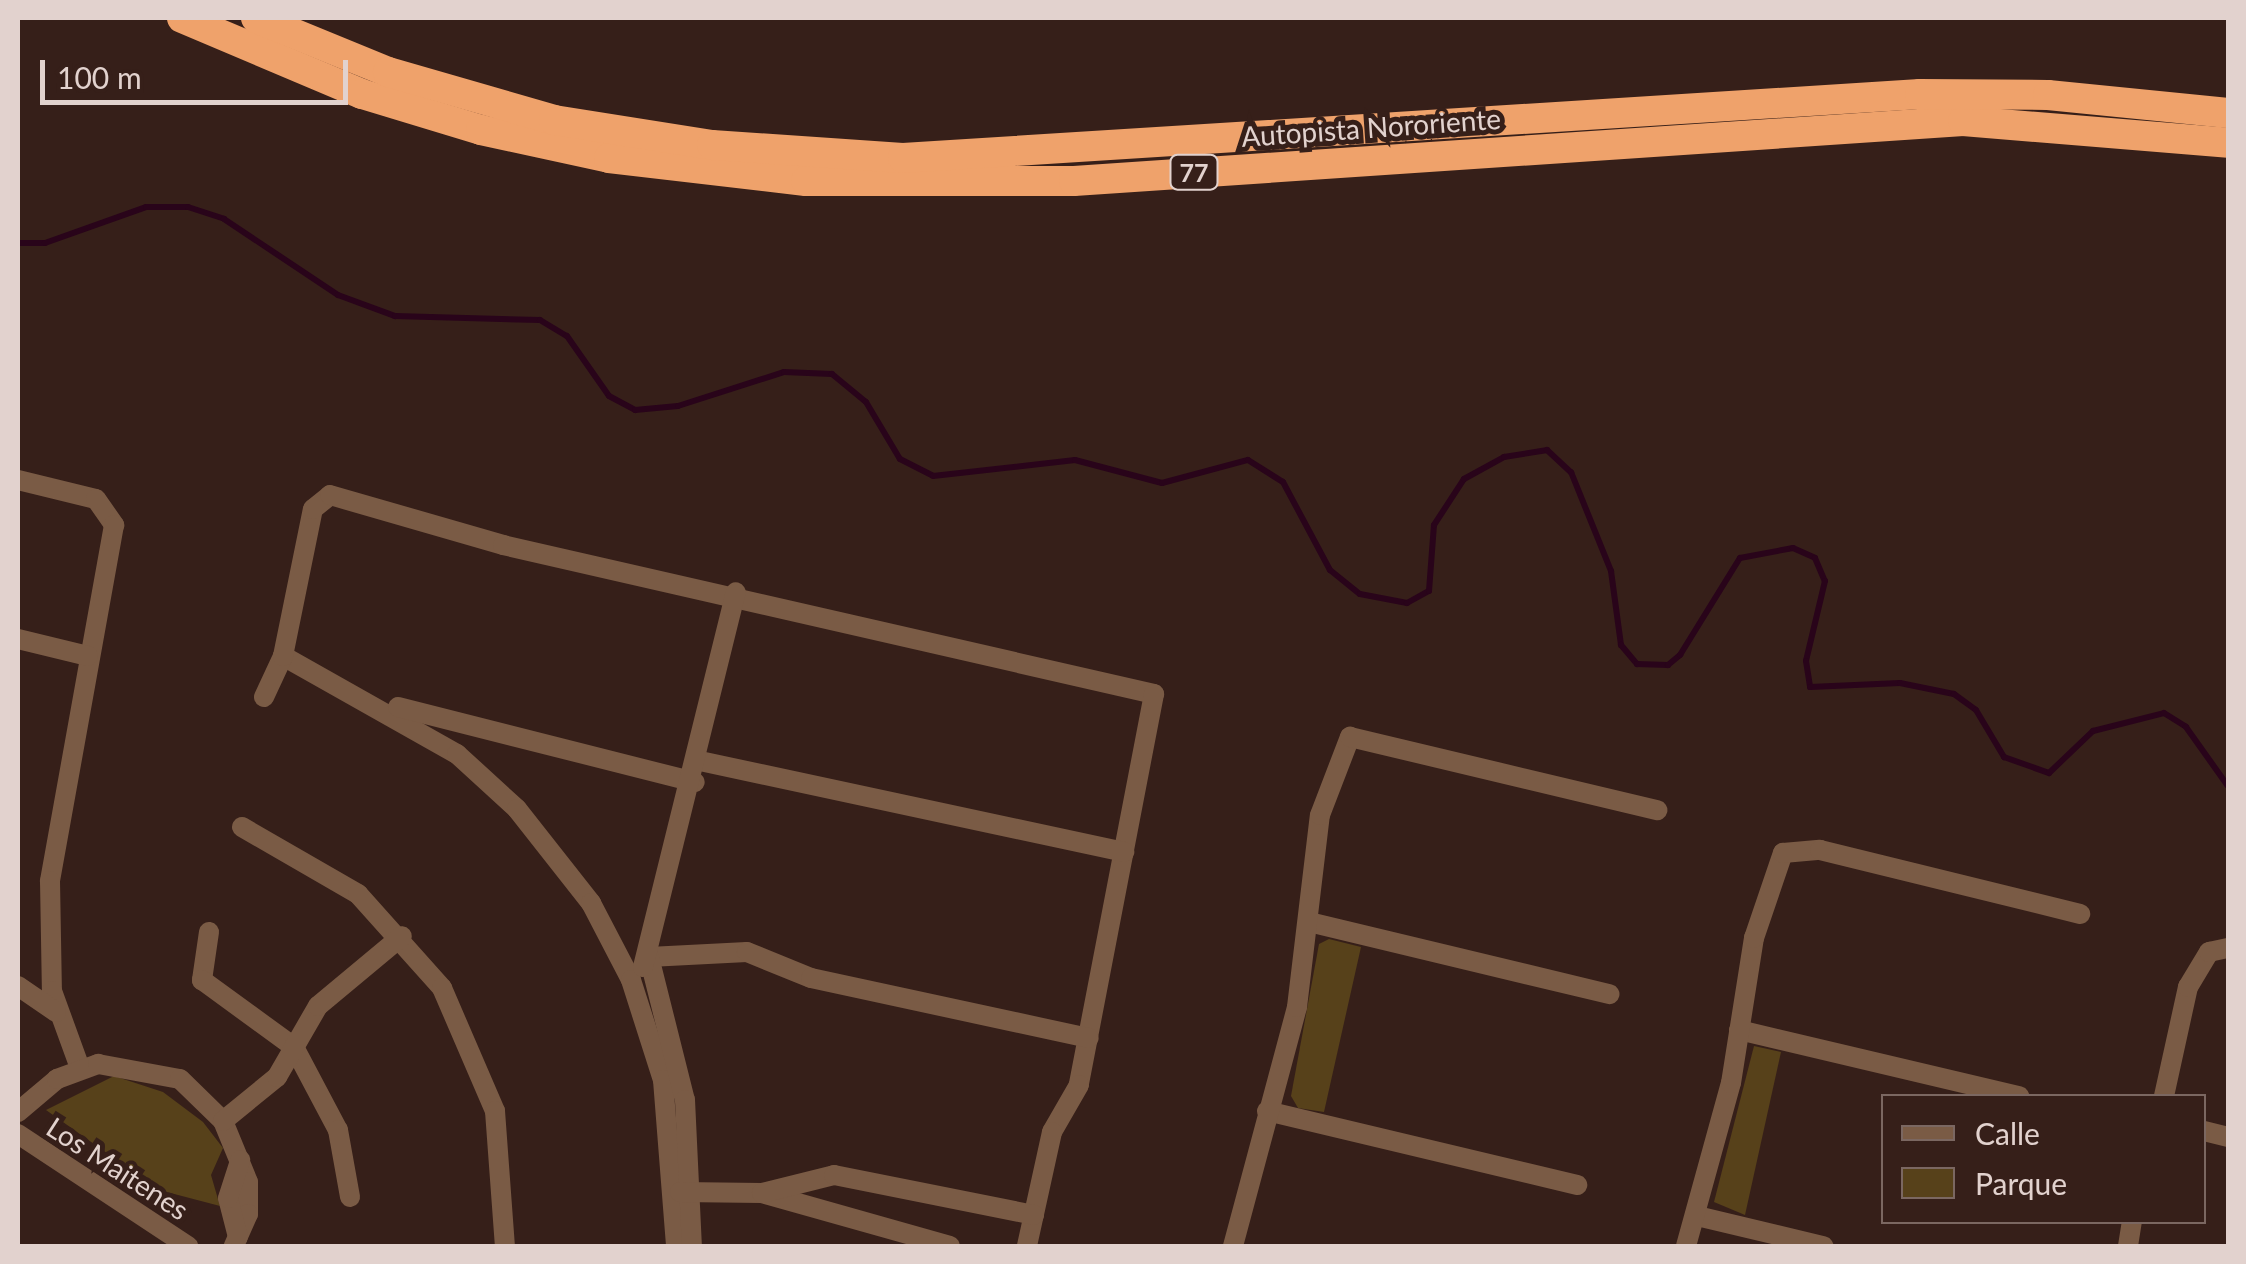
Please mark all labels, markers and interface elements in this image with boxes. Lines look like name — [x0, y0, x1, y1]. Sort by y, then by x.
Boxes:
scale bar — [45, 40, 352, 102]
text: 100 m — [57, 59, 142, 95]
street label: Autopista Nororiente — [1240, 101, 1502, 153]
road number: 77 — [1169, 152, 1219, 192]
legend — [1881, 1094, 2206, 1224]
street label: Los Maitenes — [41, 1110, 195, 1226]
text: Calle — [1975, 1115, 2040, 1151]
text: Parque — [1975, 1165, 2067, 1201]

